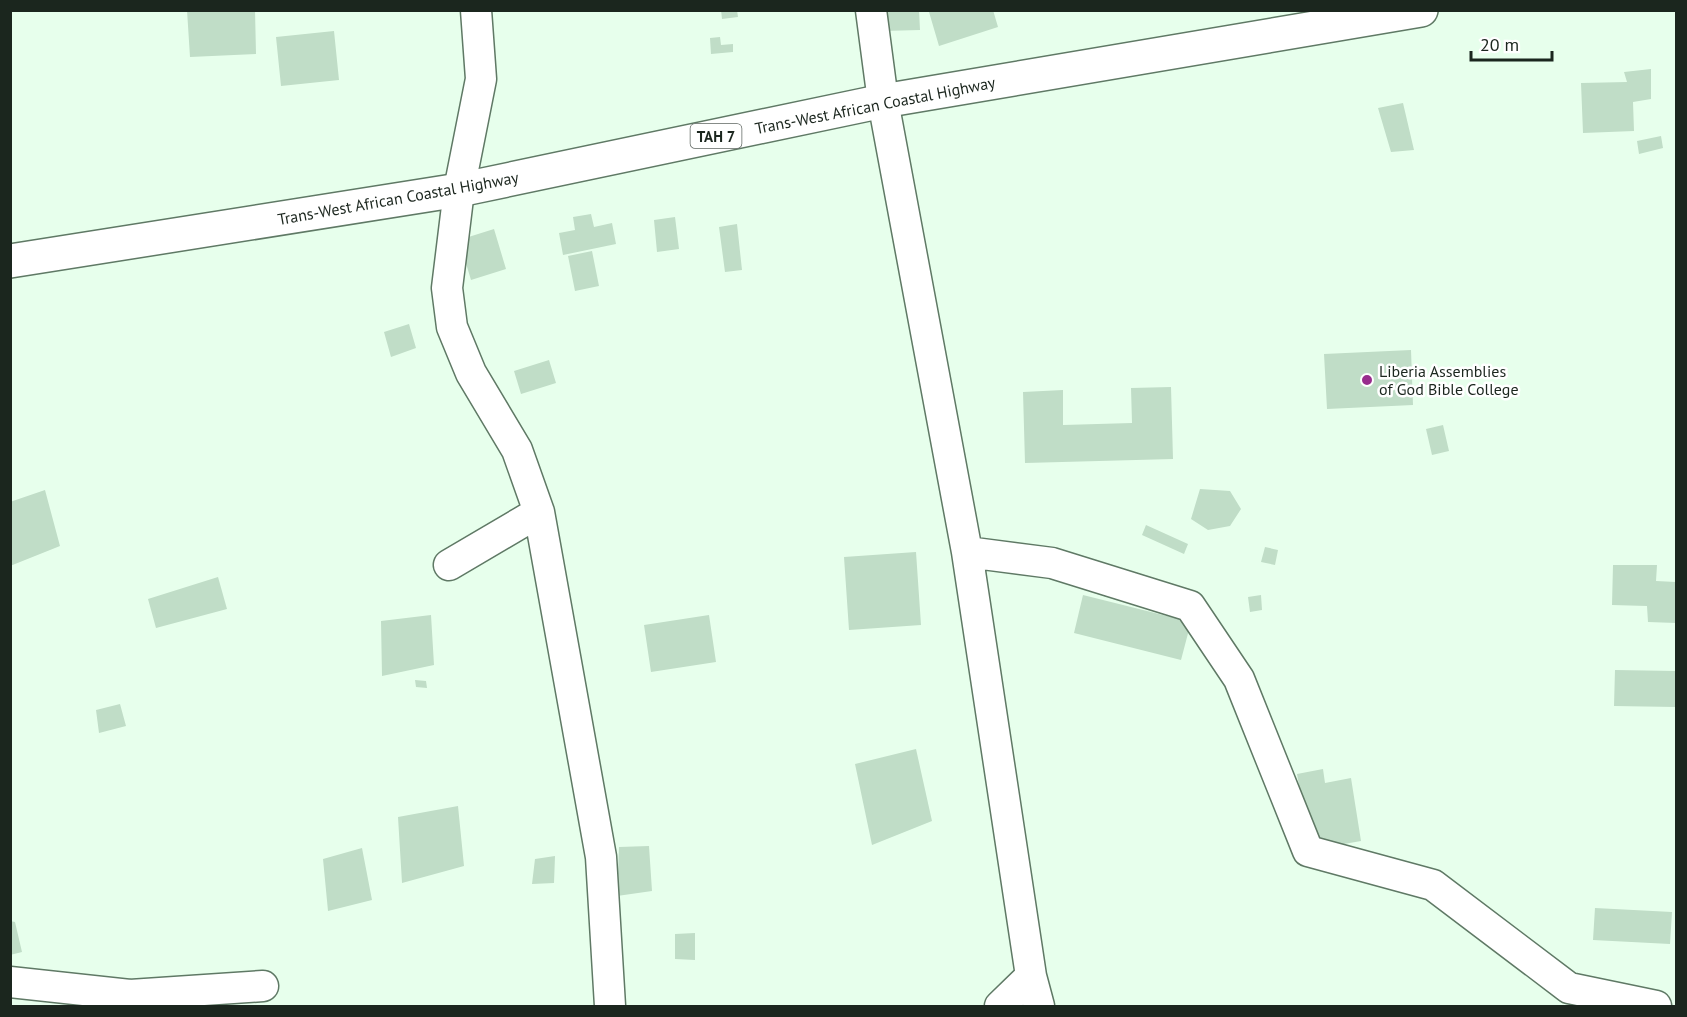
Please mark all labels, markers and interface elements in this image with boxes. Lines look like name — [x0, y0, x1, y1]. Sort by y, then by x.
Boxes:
scale bar — [1471, 24, 1552, 62]
text: 20 m — [1480, 33, 1519, 56]
street label: Trans-West African Coastal Highway — [753, 72, 997, 138]
road number: TAH 7 — [690, 124, 742, 148]
street label: Trans-West African Coastal Highway — [276, 167, 521, 229]
place label: Liberia Assemblies of God Bible College — [1379, 361, 1519, 399]
marker: Liberia Assemblies of God Bible College — [1360, 373, 1374, 387]

